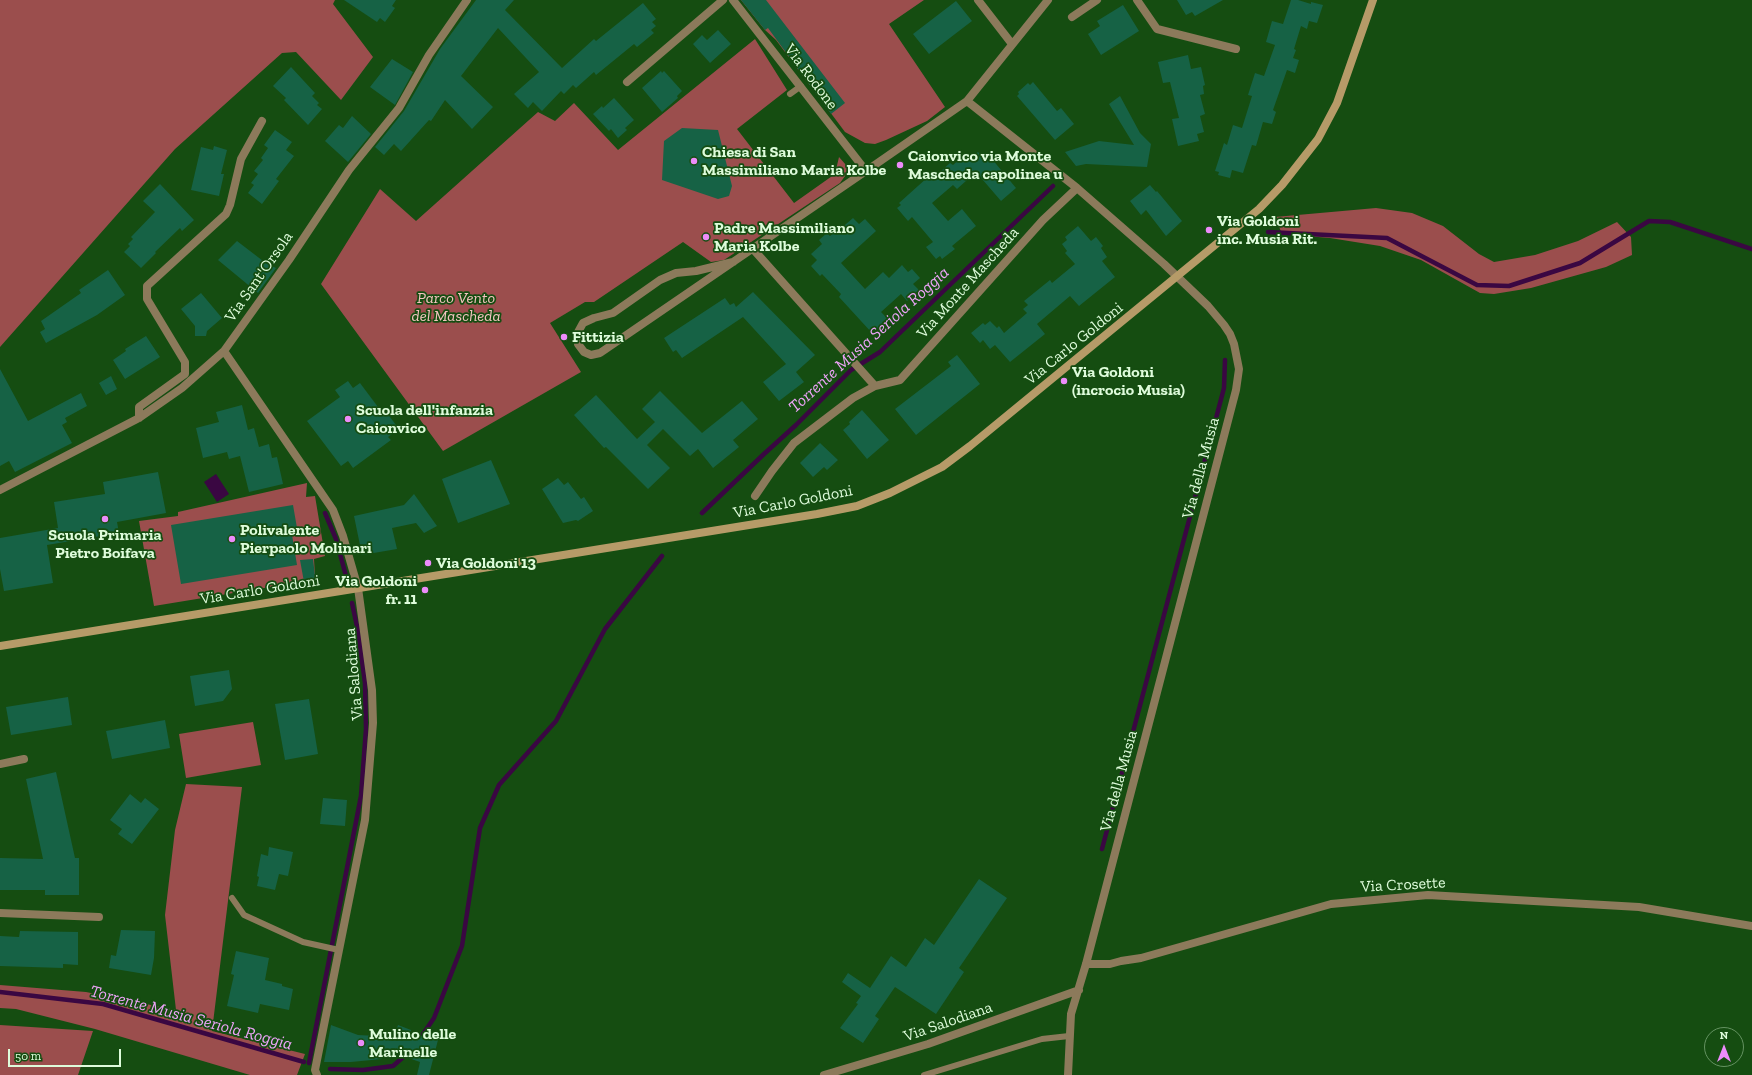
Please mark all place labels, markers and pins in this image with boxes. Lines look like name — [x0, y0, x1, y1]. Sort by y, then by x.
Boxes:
place label: Chiesa di San Massimiliano Maria Kolbe — [702, 142, 886, 180]
place label: Caionvico via Monte Mascheda capolinea u — [908, 146, 1063, 184]
marker: Chiesa di San Massimiliano Maria Kolbe — [689, 156, 699, 166]
marker: Caionvico via Monte Mascheda capolinea u — [895, 160, 905, 170]
place label: Via Goldoni inc. Musia Rit. — [1217, 211, 1317, 249]
place label: Padre Massimiliano Maria Kolbe — [714, 218, 854, 256]
marker: Via Goldoni inc. Musia Rit. — [1204, 225, 1214, 235]
marker: Padre Massimiliano Maria Kolbe — [701, 232, 711, 242]
place label: Fittizia — [572, 327, 624, 347]
marker: Fittizia — [559, 332, 569, 342]
place label: Via Goldoni (incrocio Musia) — [1072, 362, 1185, 400]
marker: Via Goldoni (incrocio Musia) — [1059, 376, 1069, 386]
place label: Scuola dell'infanzia Caionvico — [356, 400, 493, 438]
marker: Scuola dell'infanzia Caionvico — [343, 414, 353, 424]
marker: Scuola Primaria Pietro Boifava — [100, 514, 110, 524]
place label: Polivalente Pierpaolo Molinari — [240, 520, 372, 558]
place label: Scuola Primaria Pietro Boifava — [48, 525, 162, 563]
marker: Polivalente Pierpaolo Molinari — [227, 534, 237, 544]
place label: Via Goldoni 13 — [436, 553, 536, 573]
marker: Via Goldoni 13 — [423, 558, 433, 568]
place label: Via Goldoni fr. 11 — [335, 571, 417, 609]
marker: Via Goldoni fr. 11 — [420, 585, 430, 595]
place label: Mulino delle Marinelle — [369, 1024, 456, 1062]
marker: Mulino delle Marinelle — [356, 1038, 366, 1048]

